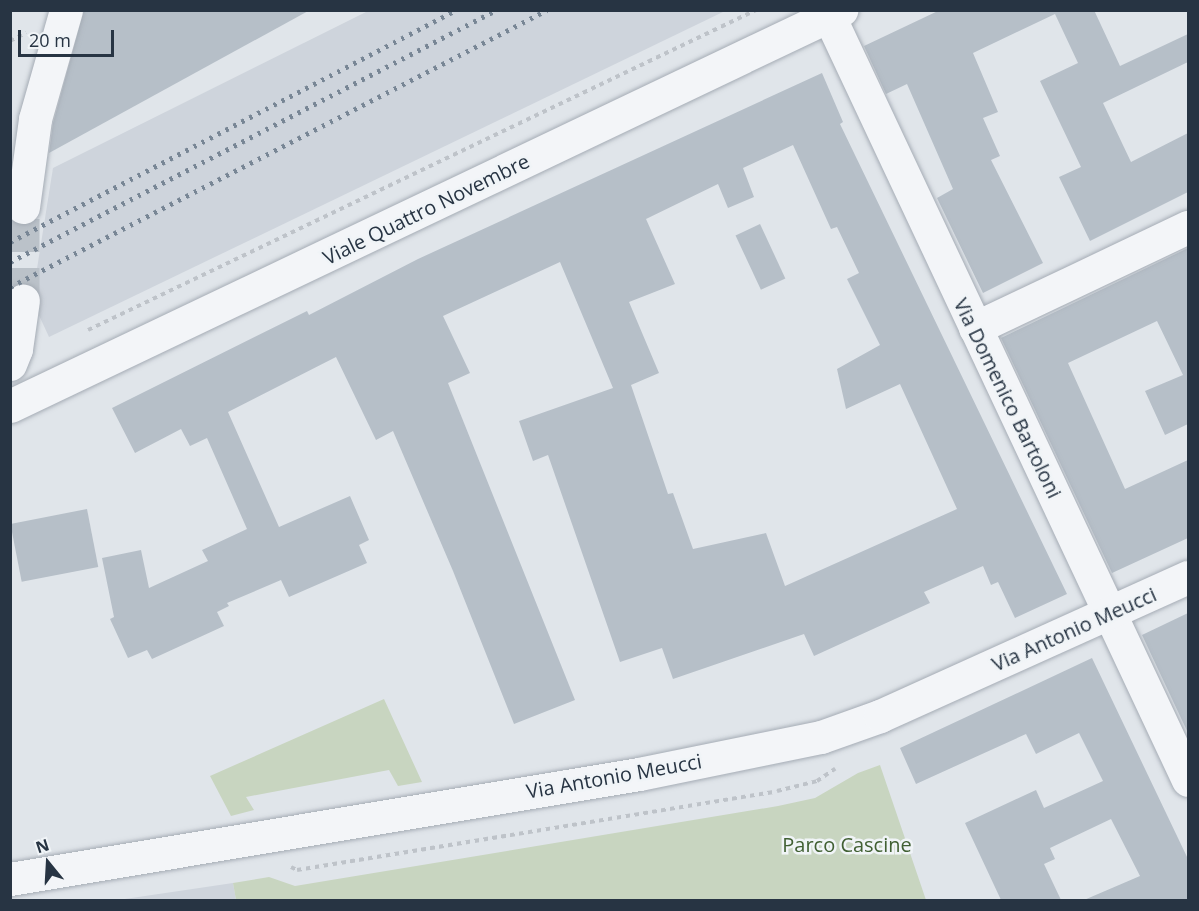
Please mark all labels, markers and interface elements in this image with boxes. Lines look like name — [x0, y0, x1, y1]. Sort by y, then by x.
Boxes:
scale bar — [21, 18, 117, 56]
text: 20 m — [29, 28, 71, 52]
street label: Viale Quattro Novembre — [319, 149, 533, 269]
street label: Via Domenico Bartoloni — [949, 294, 1067, 502]
street label: Via Antonio Meucci — [988, 582, 1160, 676]
street label: Via Antonio Meucci — [524, 749, 704, 803]
park label: Parco Cascine — [782, 832, 912, 856]
north arrow — [18, 833, 78, 893]
text: N — [33, 833, 52, 858]

